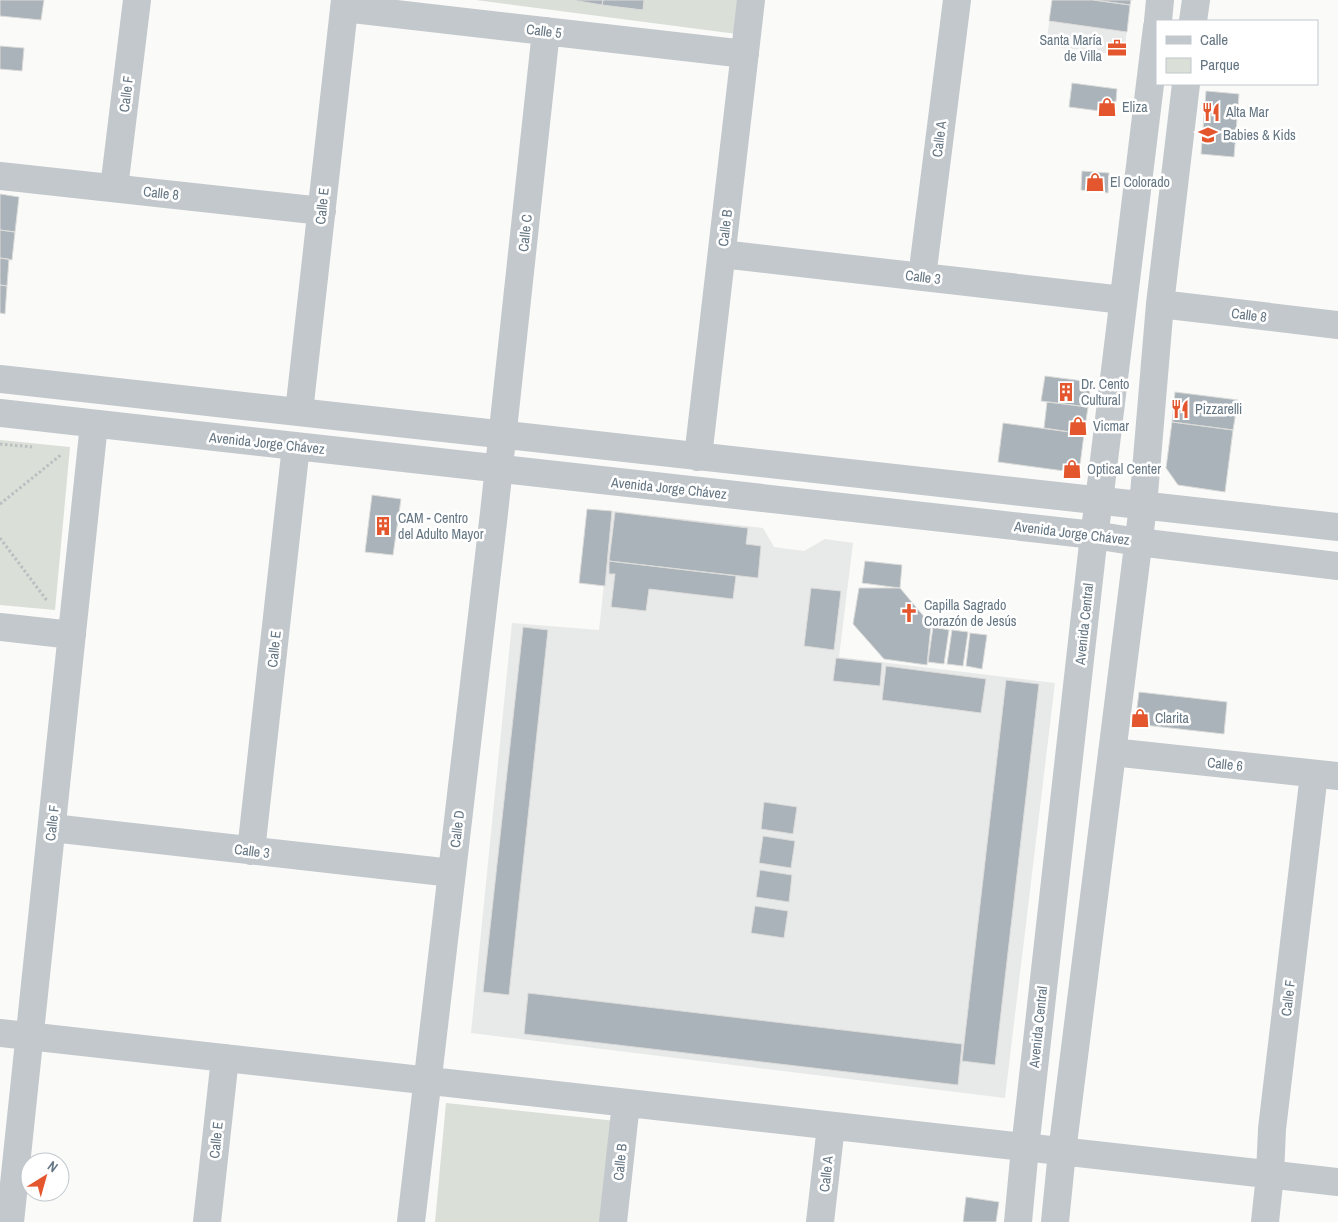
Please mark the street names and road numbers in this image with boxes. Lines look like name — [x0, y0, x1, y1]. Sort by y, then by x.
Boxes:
street label: Calle 5 — [525, 20, 563, 42]
street label: Calle F — [115, 75, 137, 113]
street label: Calle A — [928, 120, 950, 158]
street label: Calle 8 — [142, 182, 180, 204]
street label: Calle E — [311, 187, 333, 225]
street label: Calle B — [714, 208, 736, 247]
street label: Calle C — [514, 213, 536, 253]
street label: Calle 3 — [904, 266, 942, 288]
street label: Calle 8 — [1230, 304, 1268, 326]
street label: Avenida Jorge Chávez — [207, 428, 326, 458]
street label: Avenida Jorge Chávez — [609, 473, 728, 503]
street label: Avenida Jorge Chávez — [1012, 517, 1131, 549]
street label: Avenida Central — [1071, 582, 1097, 667]
street label: Calle E — [263, 630, 285, 668]
street label: Calle 6 — [1206, 753, 1244, 775]
street label: Calle F — [41, 804, 63, 842]
street label: Calle D — [446, 809, 468, 849]
street label: Calle 3 — [233, 840, 271, 862]
street label: Calle F — [1277, 979, 1299, 1017]
street label: Avenida Central — [1025, 985, 1051, 1070]
street label: Calle E — [205, 1121, 227, 1159]
street label: Calle B — [609, 1142, 631, 1181]
street label: Calle A — [815, 1155, 837, 1193]

